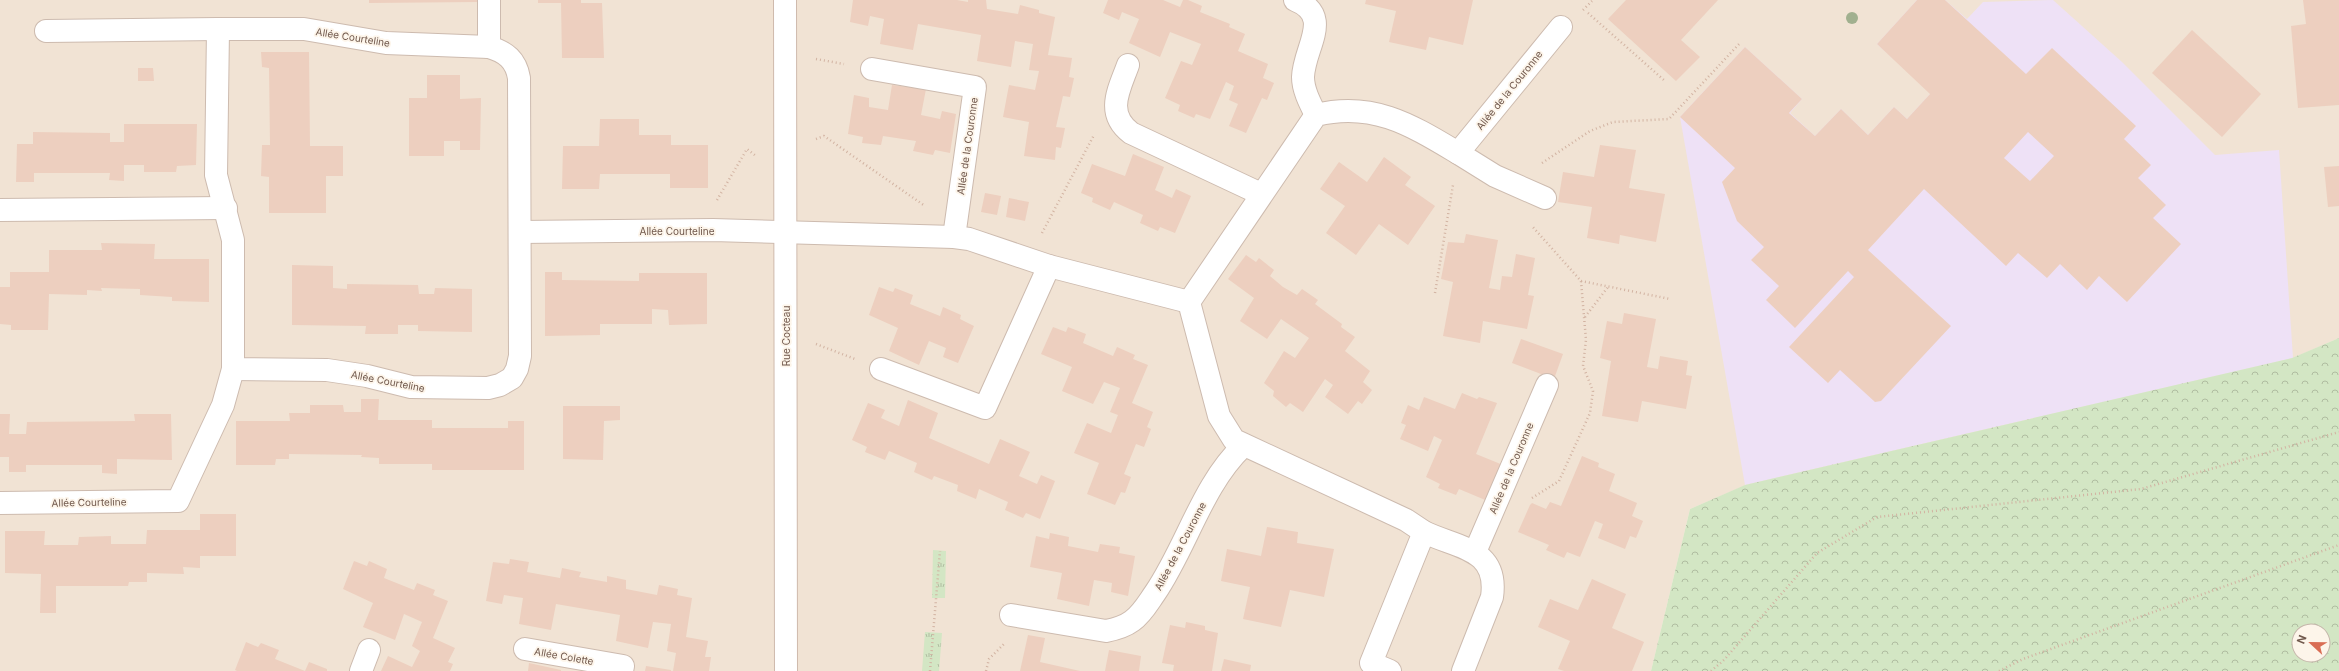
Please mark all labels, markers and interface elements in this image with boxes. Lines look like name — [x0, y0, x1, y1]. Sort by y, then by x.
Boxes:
street label: Allée Courteline — [315, 25, 391, 49]
street label: Allée de la Couronne — [1473, 48, 1545, 132]
street label: Allée de la Couronne — [954, 96, 980, 196]
street label: Allée Courteline — [640, 225, 715, 237]
street label: Rue Cocteau — [780, 306, 792, 366]
street label: Allée Courteline — [350, 368, 426, 394]
street label: Allée de la Couronne — [1486, 420, 1536, 516]
street label: Allée Courteline — [51, 495, 127, 509]
street label: Allée de la Couronne — [1152, 500, 1208, 592]
north arrow — [2291, 623, 2331, 663]
text: N — [2294, 633, 2310, 646]
street label: Allée Colette — [534, 645, 595, 667]

